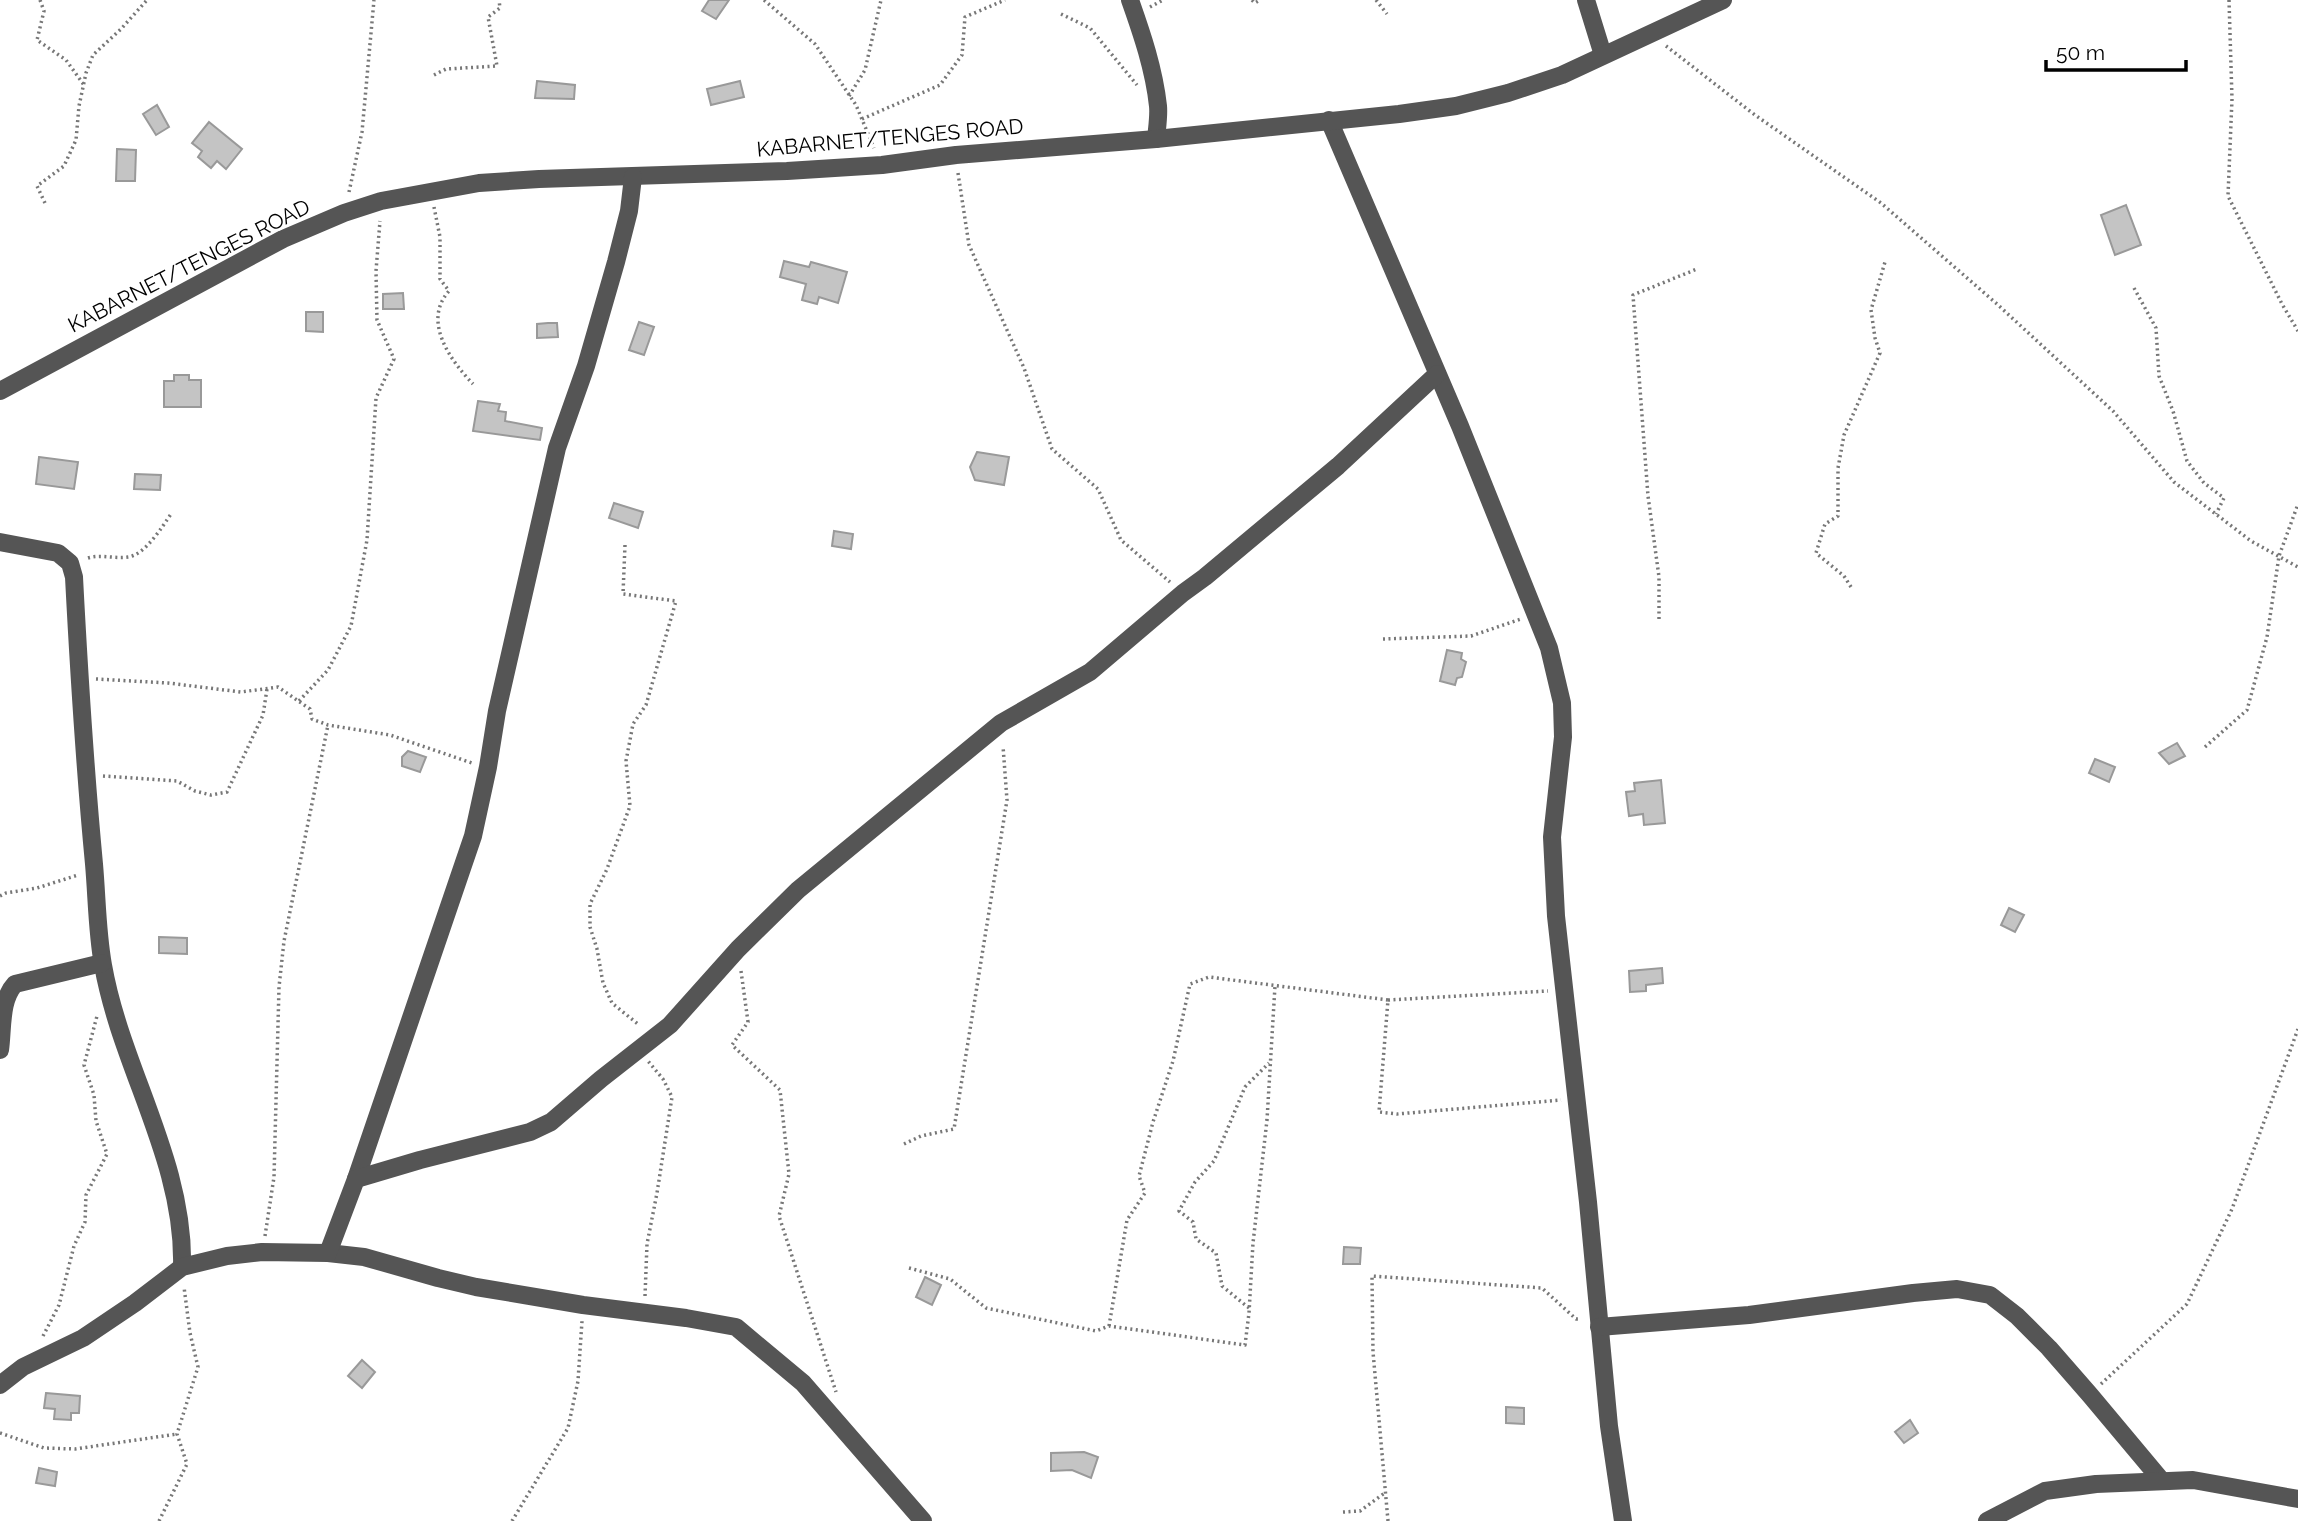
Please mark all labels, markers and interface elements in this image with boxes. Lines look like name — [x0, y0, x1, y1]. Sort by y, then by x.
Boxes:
scale bar — [2046, 28, 2186, 72]
text: 50 m — [2056, 40, 2105, 65]
street label: KABARNET/TENGES ROAD — [755, 113, 1024, 162]
street label: KABARNET/TENGES ROAD — [64, 194, 314, 338]

